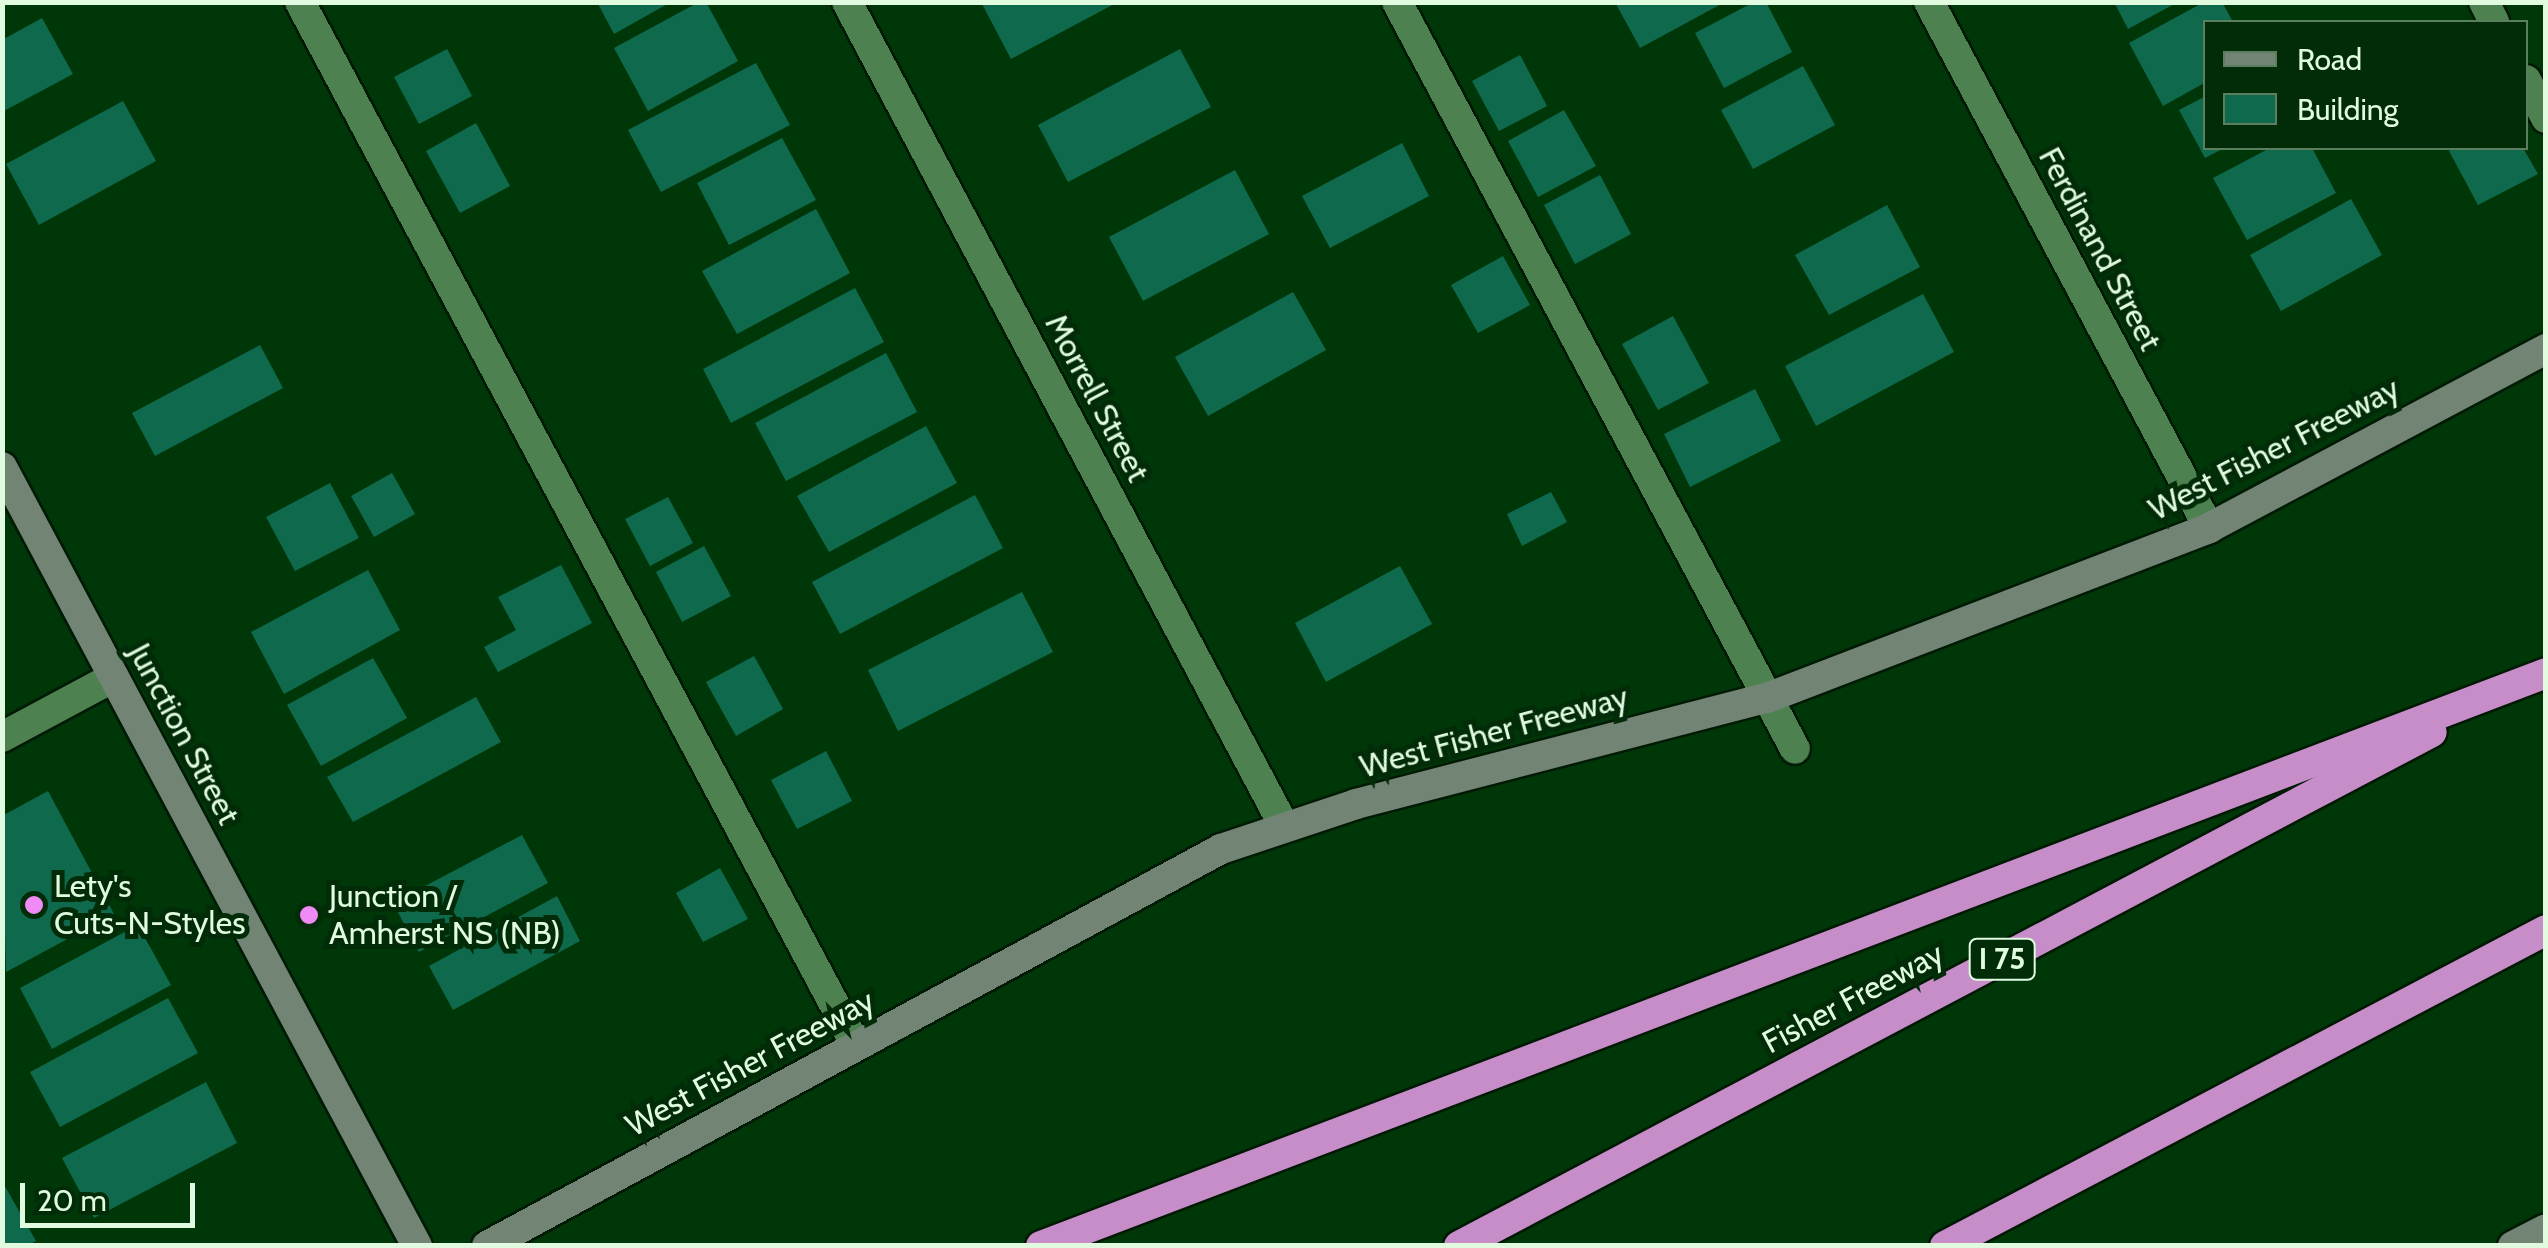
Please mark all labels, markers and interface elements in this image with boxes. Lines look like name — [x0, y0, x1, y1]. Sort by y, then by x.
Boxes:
legend — [2203, 20, 2528, 150]
text: Road — [2297, 41, 2362, 78]
text: Building — [2297, 91, 2399, 128]
street label: Ferdinand Street — [2030, 141, 2170, 357]
street label: Morrell Street — [1037, 308, 1157, 488]
street label: West Fisher Freeway — [2142, 369, 2406, 529]
street label: Junction Street — [120, 637, 248, 831]
street label: West Fisher Freeway — [1356, 678, 1632, 786]
place label: Lety's Cuts-N-Styles — [54, 868, 245, 943]
place label: Junction / Amherst NS (NB) — [329, 878, 561, 953]
marker: Lety's Cuts-N-Styles — [23, 894, 45, 916]
marker: Junction / Amherst NS (NB) — [298, 904, 320, 926]
street label: Fisher Freeway — [1756, 934, 1950, 1062]
road number: I 75 — [1967, 934, 2037, 984]
street label: West Fisher Freeway — [619, 981, 881, 1145]
scale bar — [25, 1163, 200, 1225]
text: 20 m — [37, 1182, 107, 1219]

